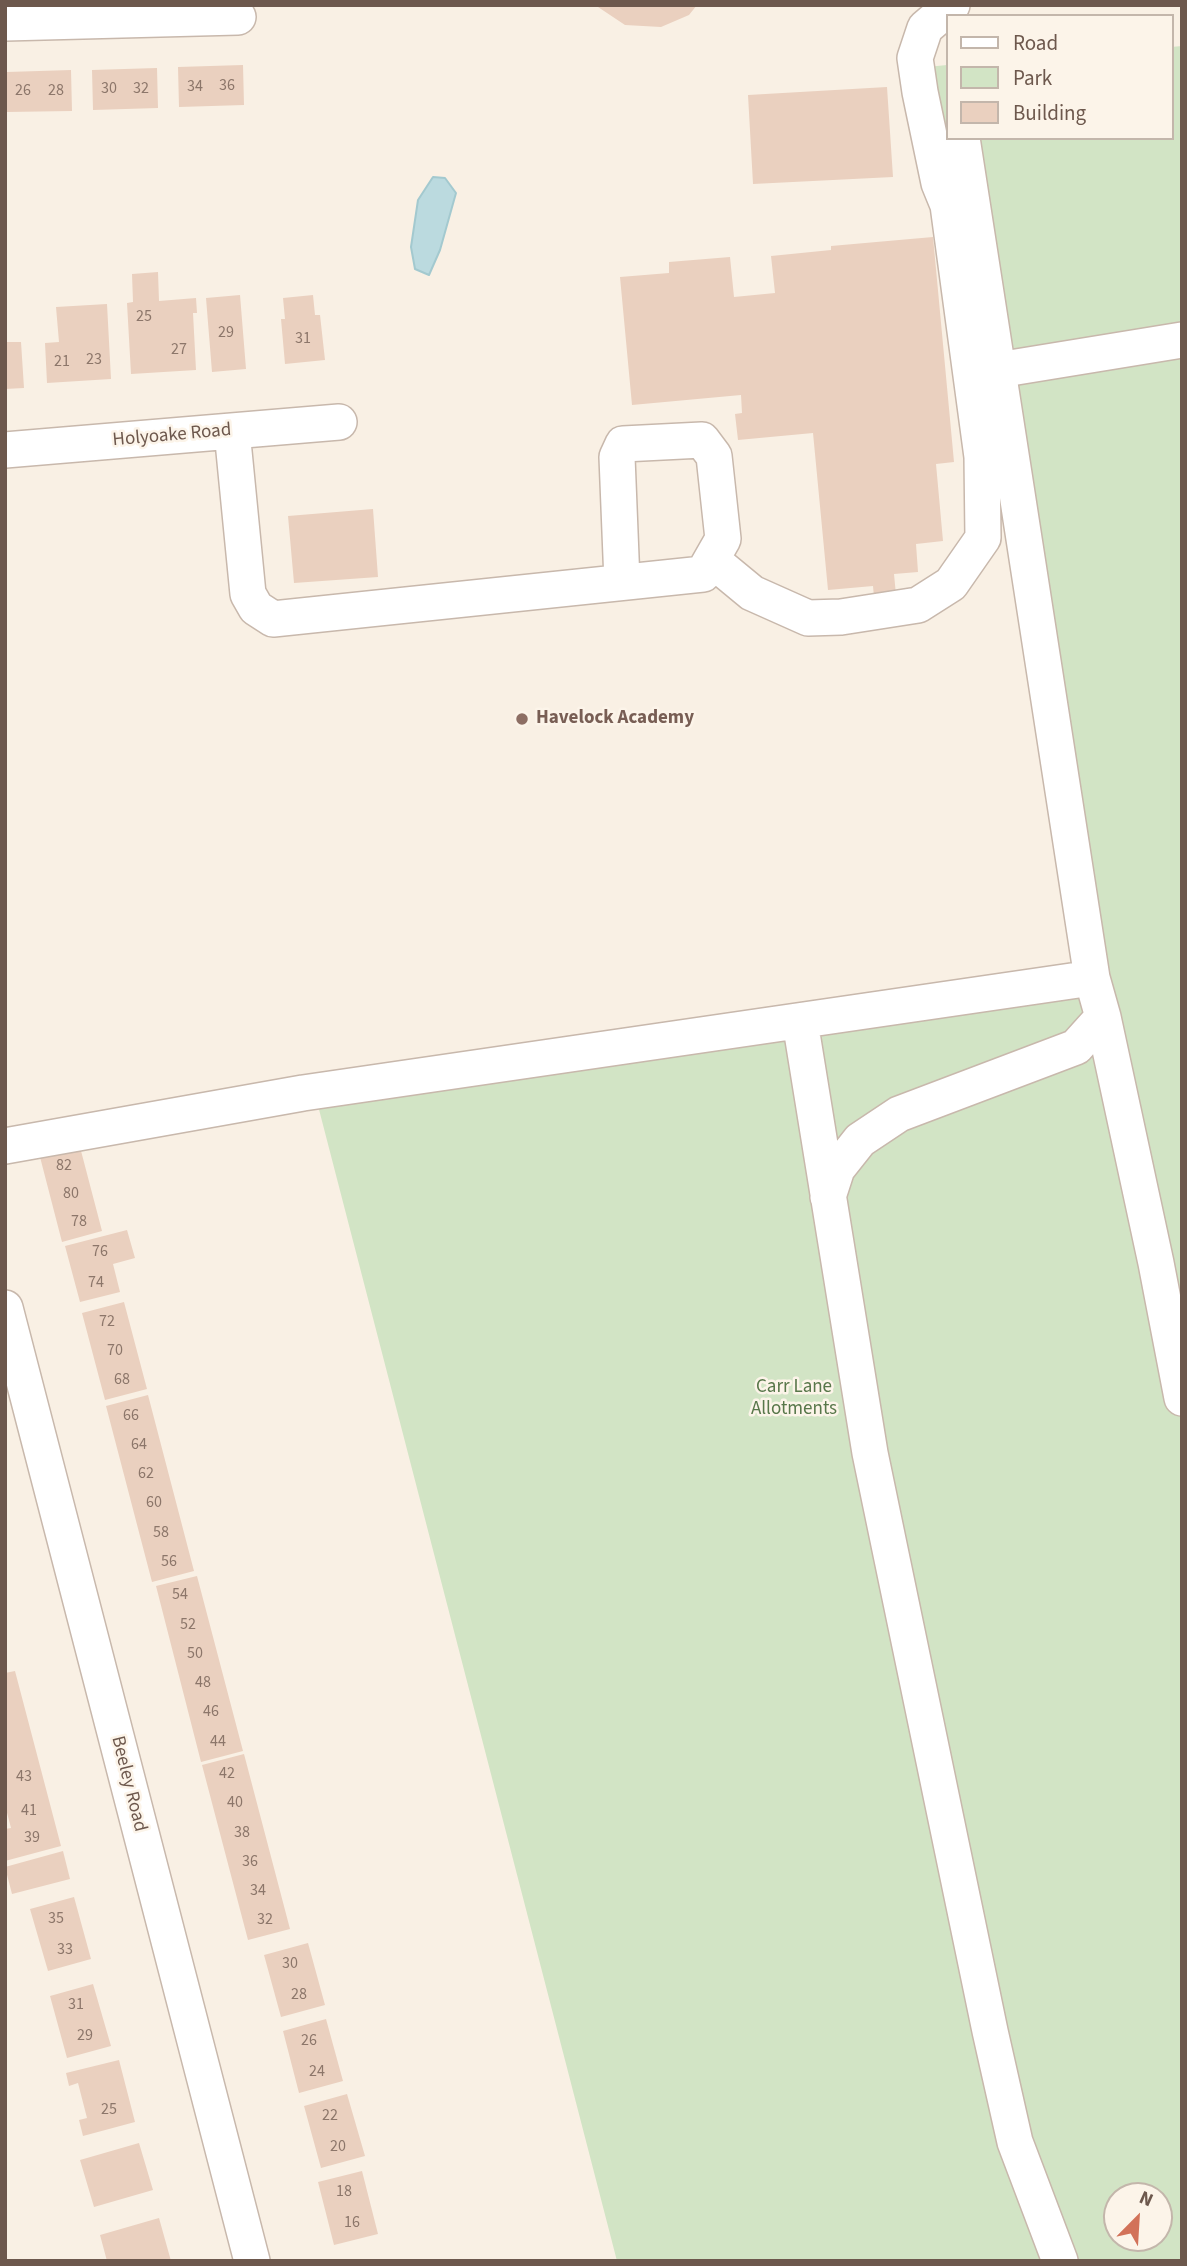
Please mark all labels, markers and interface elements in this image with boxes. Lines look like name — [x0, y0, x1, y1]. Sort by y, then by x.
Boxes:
legend — [946, 14, 1173, 140]
text: Road — [1013, 28, 1058, 58]
text: Park — [1013, 63, 1052, 93]
house number: 36 — [219, 76, 235, 96]
house number: 34 — [187, 77, 203, 97]
house number: 30 — [101, 79, 117, 99]
house number: 32 — [133, 79, 149, 99]
house number: 26 — [15, 81, 31, 101]
house number: 28 — [48, 81, 64, 101]
text: Building — [1013, 98, 1086, 128]
house number: 25 — [136, 307, 152, 327]
house number: 29 — [218, 323, 234, 343]
house number: 31 — [295, 329, 311, 349]
house number: 27 — [171, 340, 187, 360]
house number: 23 — [86, 350, 102, 370]
house number: 21 — [54, 352, 70, 372]
street label: Holyoake Road — [112, 419, 232, 453]
place label: Havelock Academy — [536, 708, 694, 730]
marker: Havelock Academy — [514, 711, 530, 727]
house number: 82 — [56, 1156, 72, 1176]
house number: 80 — [63, 1184, 79, 1204]
house number: 78 — [71, 1212, 87, 1232]
house number: 76 — [92, 1242, 108, 1262]
house number: 74 — [88, 1273, 104, 1293]
house number: 72 — [99, 1312, 115, 1332]
house number: 70 — [107, 1341, 123, 1361]
house number: 68 — [114, 1370, 130, 1390]
park label: Carr Lane Allotments — [751, 1377, 837, 1421]
house number: 66 — [123, 1406, 139, 1426]
house number: 64 — [131, 1435, 147, 1455]
house number: 62 — [138, 1464, 154, 1484]
house number: 60 — [146, 1493, 162, 1513]
house number: 58 — [153, 1523, 169, 1543]
house number: 56 — [161, 1552, 177, 1572]
house number: 54 — [172, 1585, 188, 1605]
house number: 52 — [180, 1615, 196, 1635]
house number: 50 — [187, 1644, 203, 1664]
house number: 48 — [195, 1673, 211, 1693]
house number: 46 — [203, 1702, 219, 1722]
house number: 44 — [210, 1732, 226, 1752]
street label: Beeley Road — [105, 1734, 151, 1834]
house number: 42 — [219, 1764, 235, 1784]
house number: 43 — [16, 1767, 32, 1787]
house number: 40 — [227, 1793, 243, 1813]
house number: 41 — [21, 1801, 37, 1821]
house number: 38 — [234, 1823, 250, 1843]
house number: 39 — [24, 1828, 40, 1848]
house number: 36 — [242, 1852, 258, 1872]
house number: 34 — [250, 1881, 266, 1901]
house number: 35 — [48, 1909, 64, 1929]
house number: 32 — [257, 1910, 273, 1930]
house number: 33 — [57, 1940, 73, 1960]
house number: 30 — [282, 1954, 298, 1974]
house number: 28 — [291, 1985, 307, 2005]
house number: 31 — [68, 1995, 84, 2015]
house number: 29 — [77, 2026, 93, 2046]
house number: 26 — [301, 2031, 317, 2051]
house number: 24 — [309, 2062, 325, 2082]
house number: 25 — [101, 2100, 117, 2120]
house number: 22 — [322, 2106, 338, 2126]
house number: 20 — [330, 2137, 346, 2157]
house number: 18 — [336, 2182, 352, 2202]
north arrow — [1103, 2182, 1173, 2252]
text: N — [1135, 2184, 1157, 2214]
house number: 16 — [344, 2213, 360, 2233]

